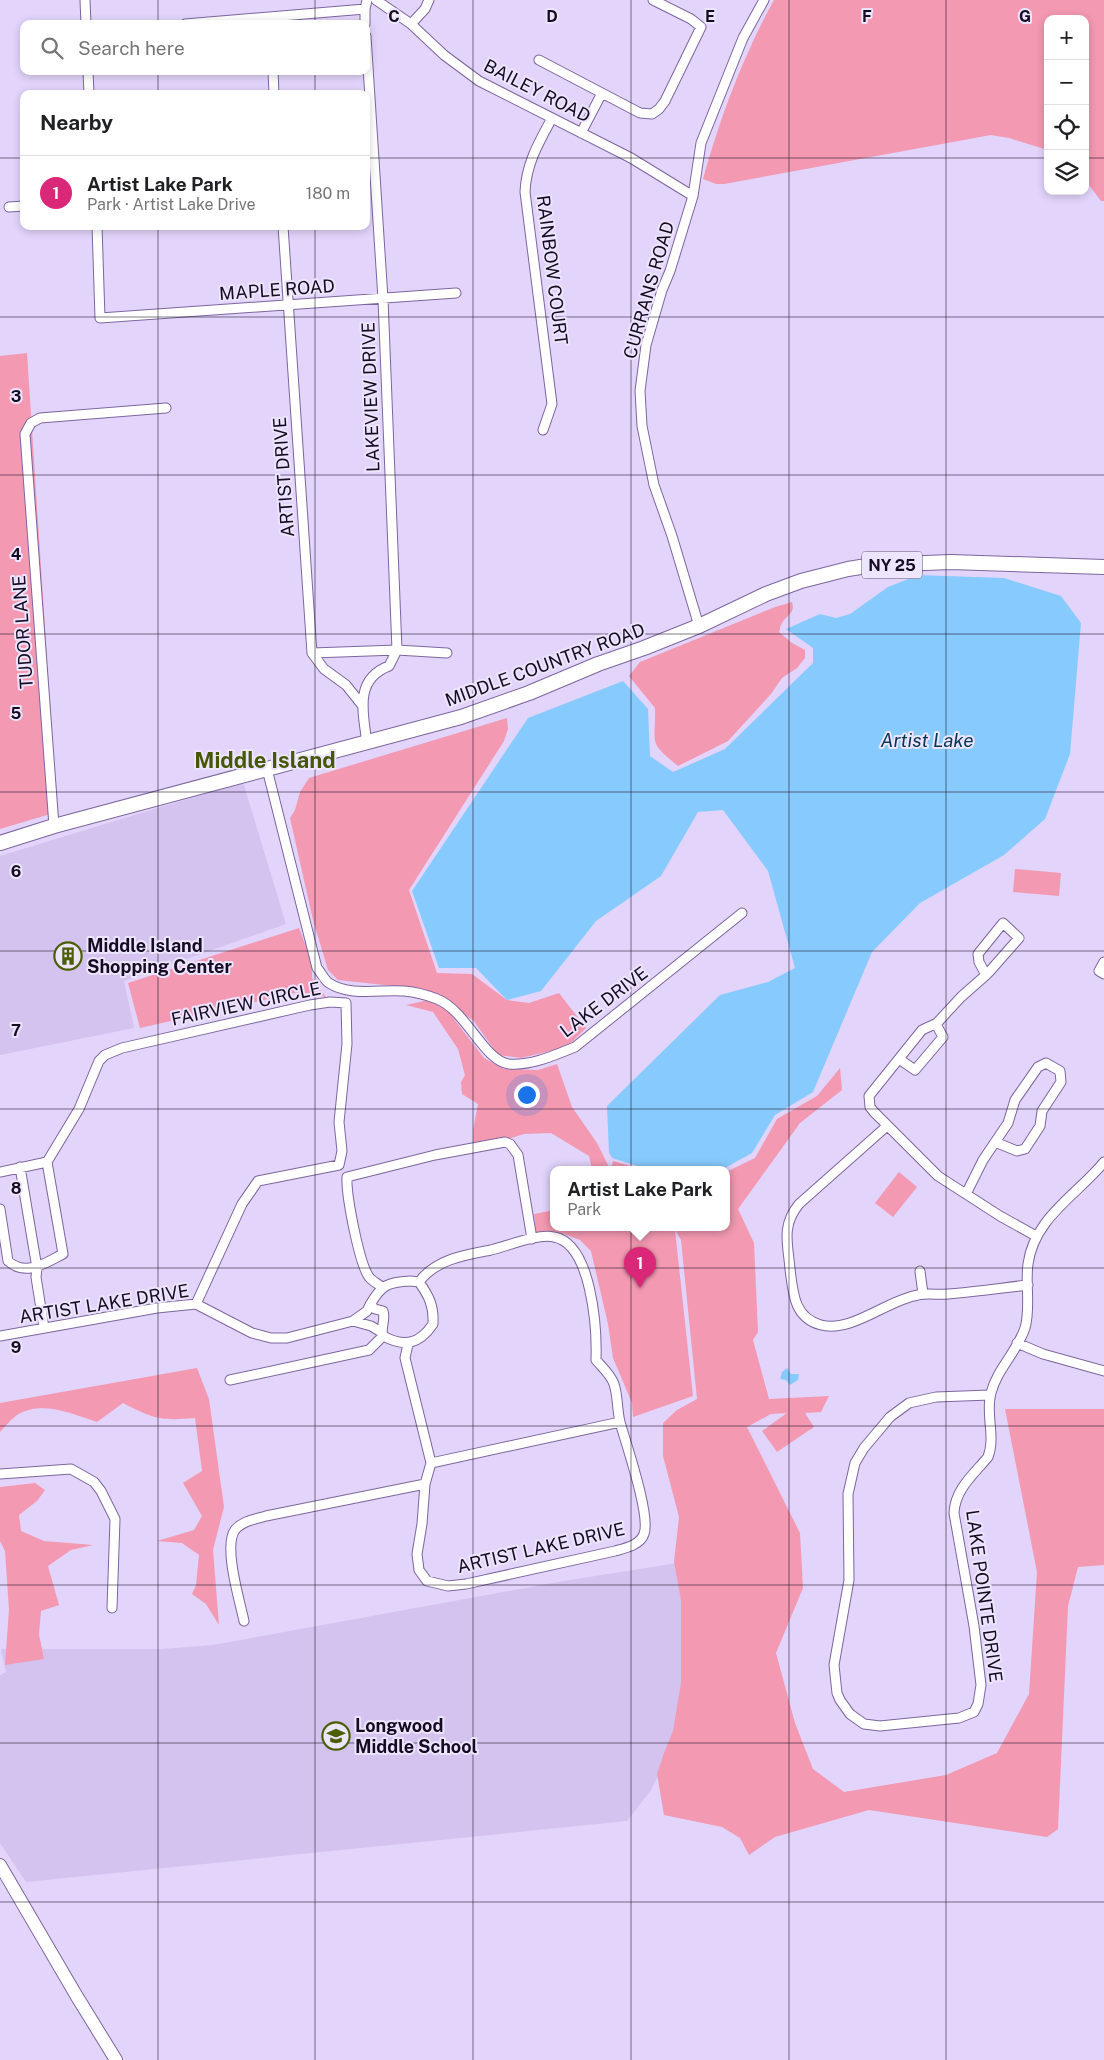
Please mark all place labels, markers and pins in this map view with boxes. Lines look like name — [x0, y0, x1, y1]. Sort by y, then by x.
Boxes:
place label: Middle Island Shopping Center — [87, 935, 232, 977]
building icon: Middle Island Shopping Center — [53, 941, 83, 971]
pin: 1 — [624, 1247, 656, 1288]
place label: Longwood Middle School — [355, 1715, 478, 1757]
school or university icon: Longwood Middle School — [321, 1721, 351, 1751]

